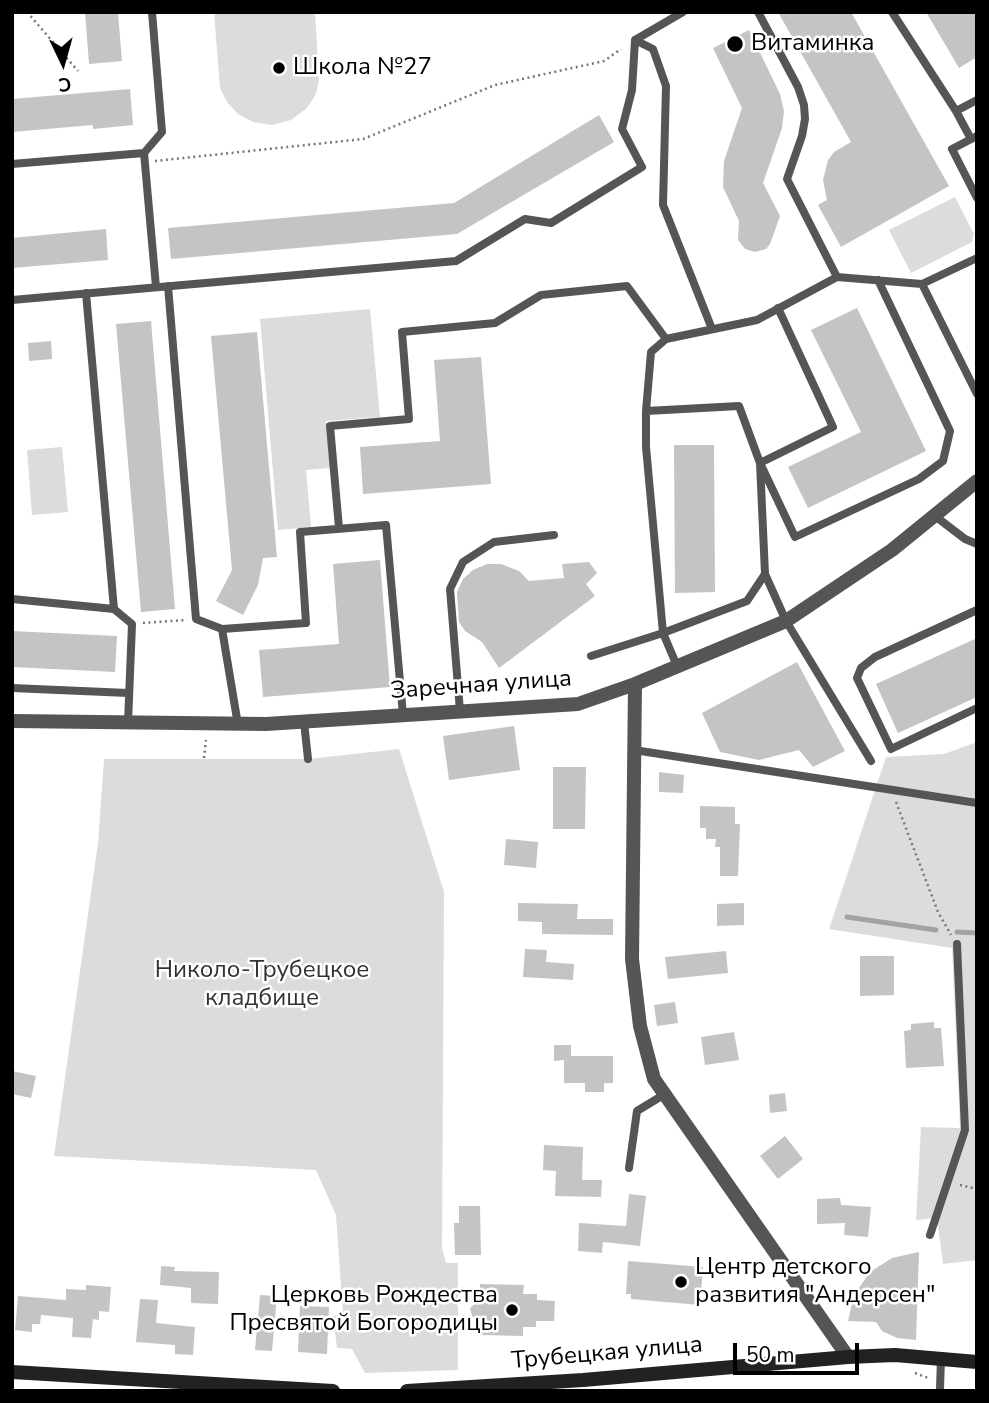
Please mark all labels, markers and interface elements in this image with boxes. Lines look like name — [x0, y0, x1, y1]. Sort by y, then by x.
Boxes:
north arrow — [28, 28, 98, 98]
place label: Витаминка — [751, 30, 874, 58]
marker: Витаминка — [725, 34, 745, 54]
place label: Школа №27 — [293, 54, 432, 82]
marker: Школа №27 — [271, 60, 287, 76]
text: С — [57, 70, 72, 97]
street label: Заречная улица — [389, 665, 573, 707]
park label: Николо-Трубецкое кладбище — [155, 957, 369, 1013]
place label: Центр детского развития "Андерсен" — [695, 1254, 935, 1310]
marker: Центр детского развития "Андерсен" — [673, 1274, 689, 1290]
place label: Церковь Рождества Пресвятой Богородицы — [229, 1282, 498, 1338]
marker: Церковь Рождества Пресвятой Богородицы — [504, 1302, 520, 1318]
scale bar — [737, 1330, 863, 1374]
street label: Трубецкая улица — [510, 1331, 704, 1377]
text: 50 m — [746, 1341, 795, 1369]

